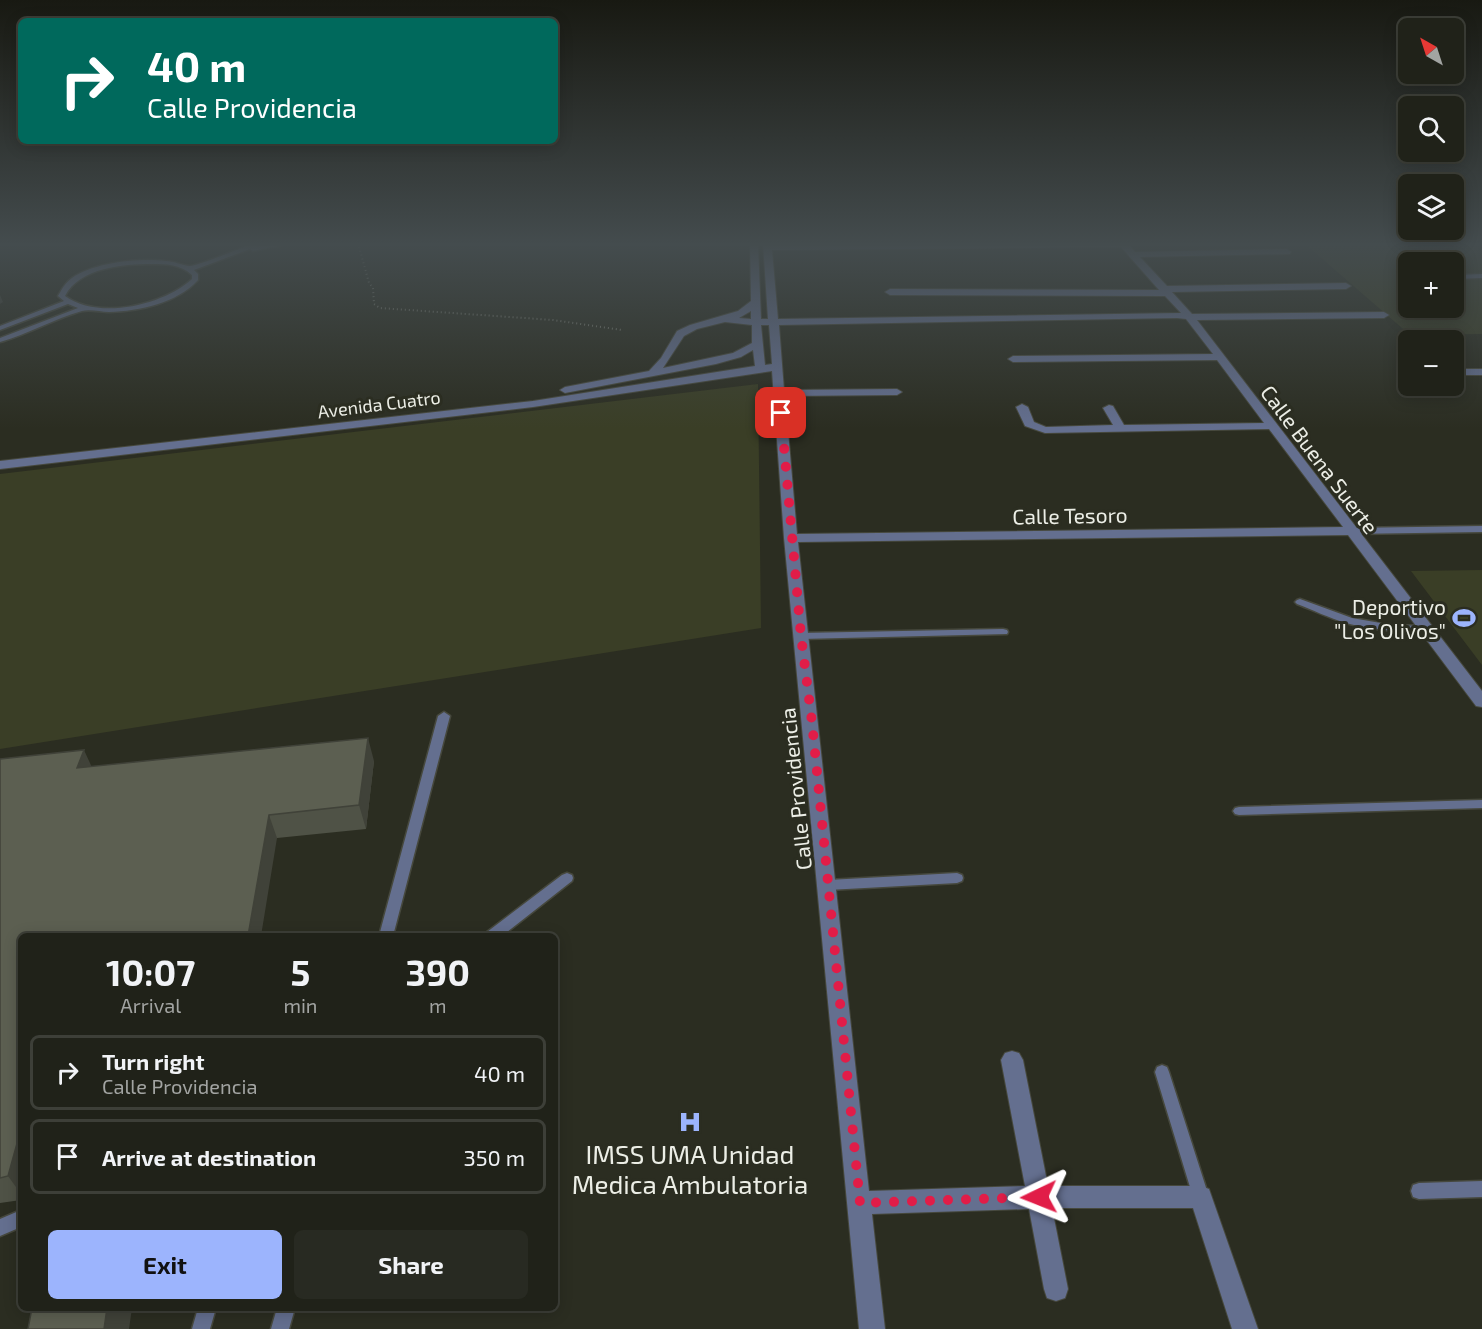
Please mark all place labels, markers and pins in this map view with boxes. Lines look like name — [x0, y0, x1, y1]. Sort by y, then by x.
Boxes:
pin — [755, 387, 806, 438]
place label: Deportivo "Los Olivos" — [1334, 594, 1446, 643]
sports icon: Deportivo "Los Olivos" — [1451, 605, 1477, 631]
hospital icon: IMSS UMA Unidad Medica Ambulatoria — [677, 1109, 703, 1135]
place label: IMSS UMA Unidad Medica Ambulatoria — [572, 1138, 808, 1199]

